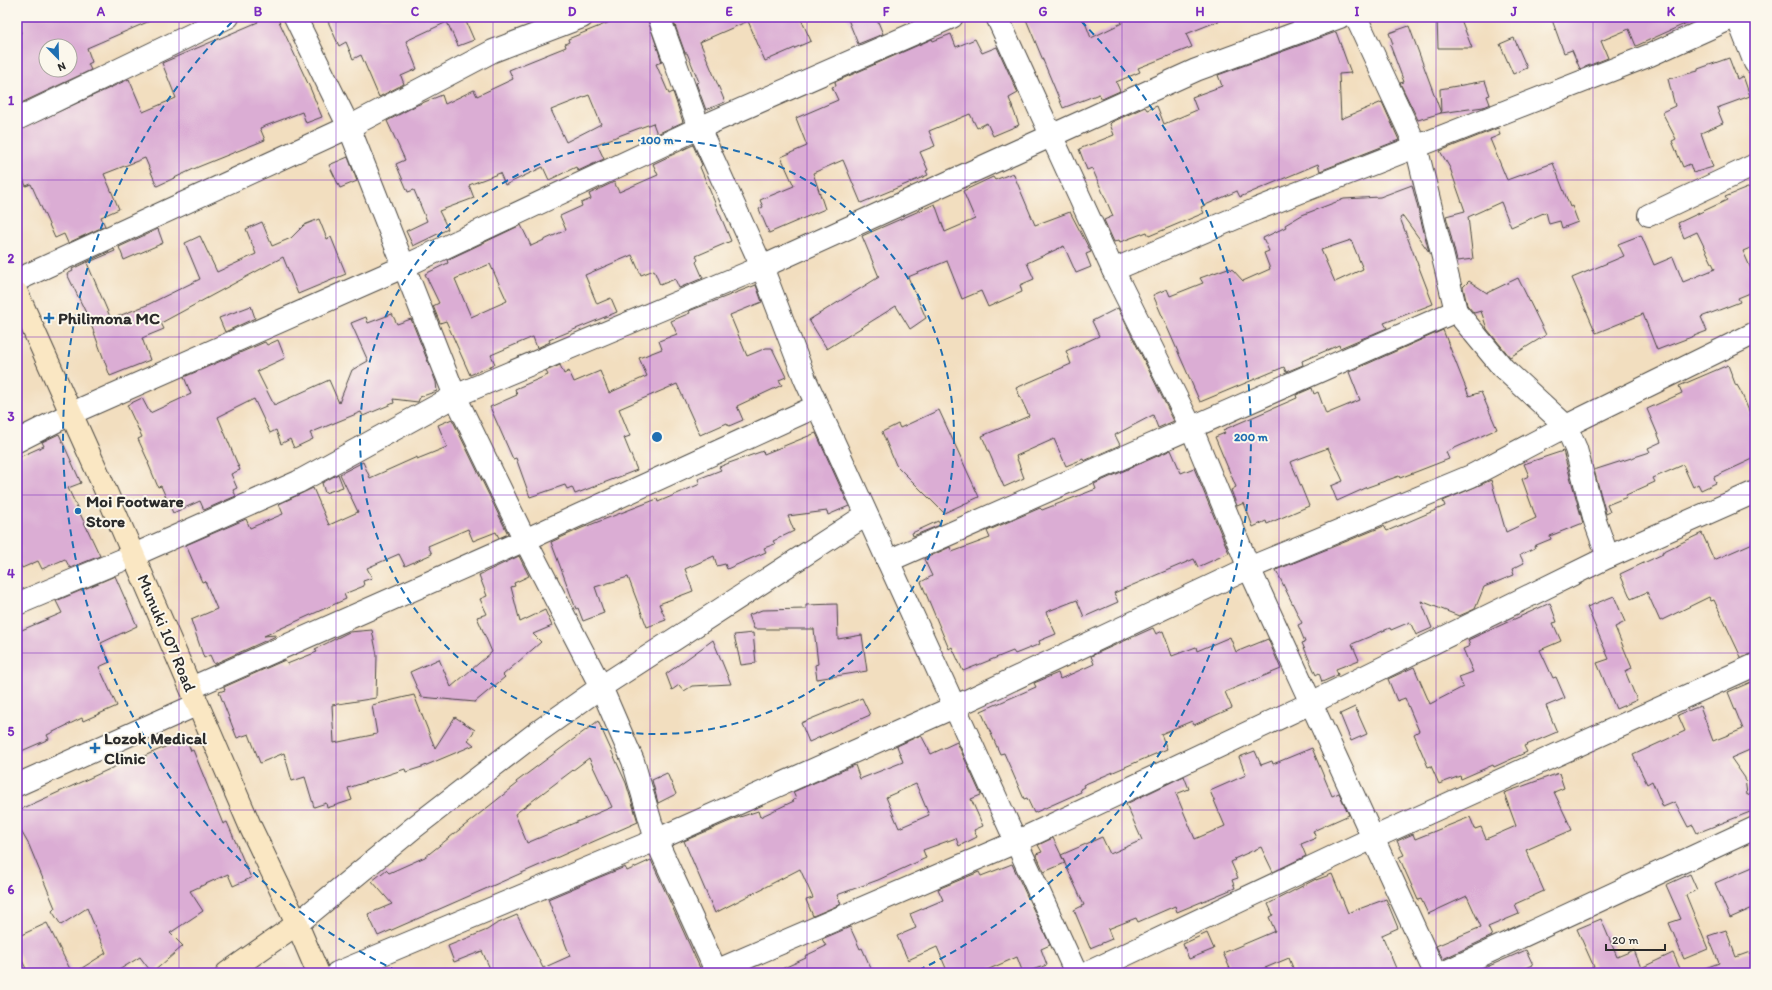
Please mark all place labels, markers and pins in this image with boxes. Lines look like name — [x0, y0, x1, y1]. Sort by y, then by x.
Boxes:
place label: Philimona MC — [58, 308, 160, 328]
marker: Philimona MC — [43, 312, 55, 324]
centre of rings — [650, 430, 664, 444]
place label: Moi Footware Store — [86, 491, 184, 531]
marker: Moi Footware Store — [73, 506, 83, 516]
place label: Lozok Medical Clinic — [104, 728, 207, 768]
marker: Lozok Medical Clinic — [89, 742, 101, 754]

